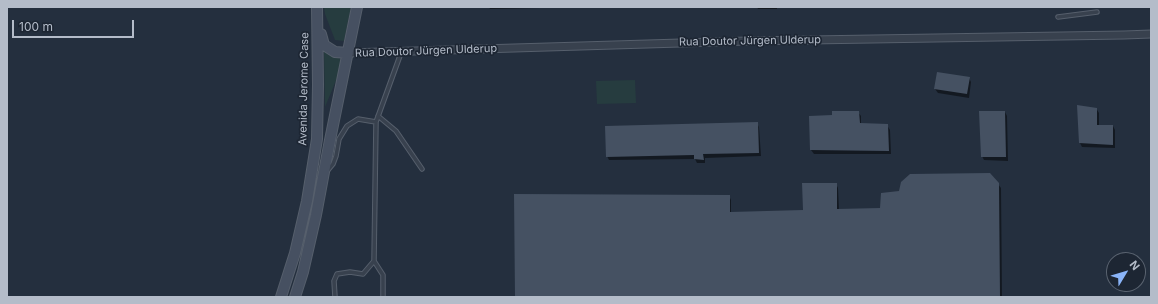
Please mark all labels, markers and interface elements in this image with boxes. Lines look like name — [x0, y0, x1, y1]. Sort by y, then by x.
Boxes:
scale bar — [14, 12, 136, 38]
text: 100 m — [19, 19, 53, 34]
street label: Avenida Jerome Case — [296, 32, 312, 146]
street label: Rua Doutor Jürgen Ulderup — [679, 33, 821, 49]
street label: Rua Doutor Jürgen Ulderup — [355, 42, 497, 60]
north arrow — [1106, 252, 1146, 292]
text: N — [1127, 258, 1143, 273]

